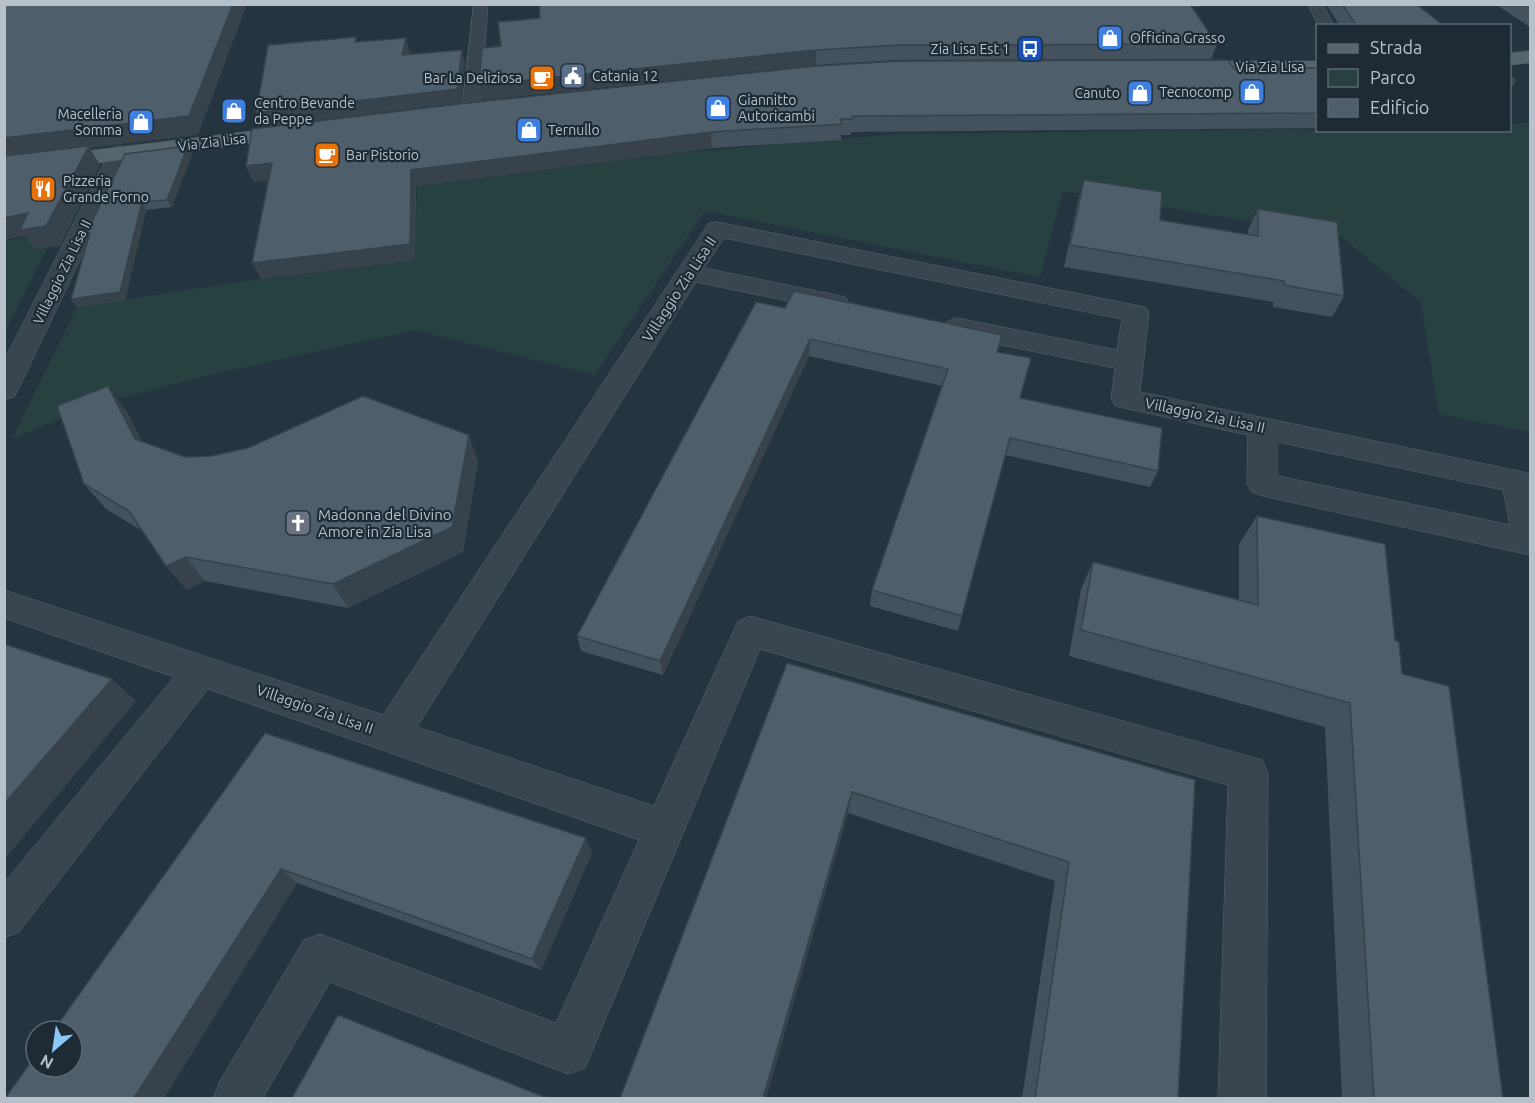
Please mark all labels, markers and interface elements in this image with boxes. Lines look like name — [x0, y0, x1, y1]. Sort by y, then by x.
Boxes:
shop icon: Officina Grasso — [1095, 23, 1125, 53]
legend — [1316, 24, 1511, 132]
place label: Officina Grasso — [1130, 30, 1225, 46]
bus stop icon: Zia Lisa Est 1 — [1015, 34, 1045, 64]
text: Strada — [1370, 37, 1422, 57]
place label: Zia Lisa Est 1 — [931, 41, 1010, 57]
street label: Via Zia Lisa — [1236, 59, 1304, 75]
public building icon: Catania 12 — [558, 61, 588, 91]
cafe icon: Bar La Deliziosa — [527, 63, 557, 93]
text: Parco — [1370, 67, 1416, 87]
place label: Catania 12 — [592, 68, 658, 84]
place label: Bar La Deliziosa — [424, 70, 522, 86]
shop icon: Tecnocomp — [1237, 77, 1267, 107]
shop icon: Canuto — [1125, 78, 1155, 108]
place label: Tecnocomp — [1160, 84, 1232, 100]
place label: Canuto — [1075, 85, 1120, 101]
place label: Giannitto Autoricambi — [738, 92, 815, 124]
shop icon: Giannitto Autoricambi — [703, 93, 733, 123]
place label: Centro Bevande da Peppe — [254, 95, 355, 127]
shop icon: Centro Bevande da Peppe — [219, 96, 249, 126]
text: Edificio — [1370, 97, 1429, 117]
place label: Macelleria Somma — [57, 106, 122, 138]
shop icon: Macelleria Somma — [126, 107, 156, 137]
shop icon: Ternullo — [514, 115, 544, 145]
place label: Ternullo — [548, 122, 600, 138]
street label: Via Zia Lisa — [177, 130, 247, 154]
cafe icon: Bar Pistorio — [312, 140, 342, 170]
place label: Bar Pistorio — [346, 147, 419, 163]
place label: Pizzeria Grande Forno — [63, 173, 149, 205]
restaurant icon: Pizzeria Grande Forno — [28, 174, 58, 204]
street label: Villaggio Zia Lisa II — [30, 217, 94, 327]
street label: Villaggio Zia Lisa II — [639, 233, 719, 345]
street label: Villaggio Zia Lisa II — [1143, 394, 1267, 436]
place label: Madonna del Divino Amore in Zia Lisa — [318, 506, 452, 540]
church icon: Madonna del Divino Amore in Zia Lisa — [283, 508, 313, 538]
street label: Villaggio Zia Lisa II — [254, 681, 376, 737]
north arrow — [24, 1019, 84, 1079]
text: N — [37, 1051, 56, 1073]

